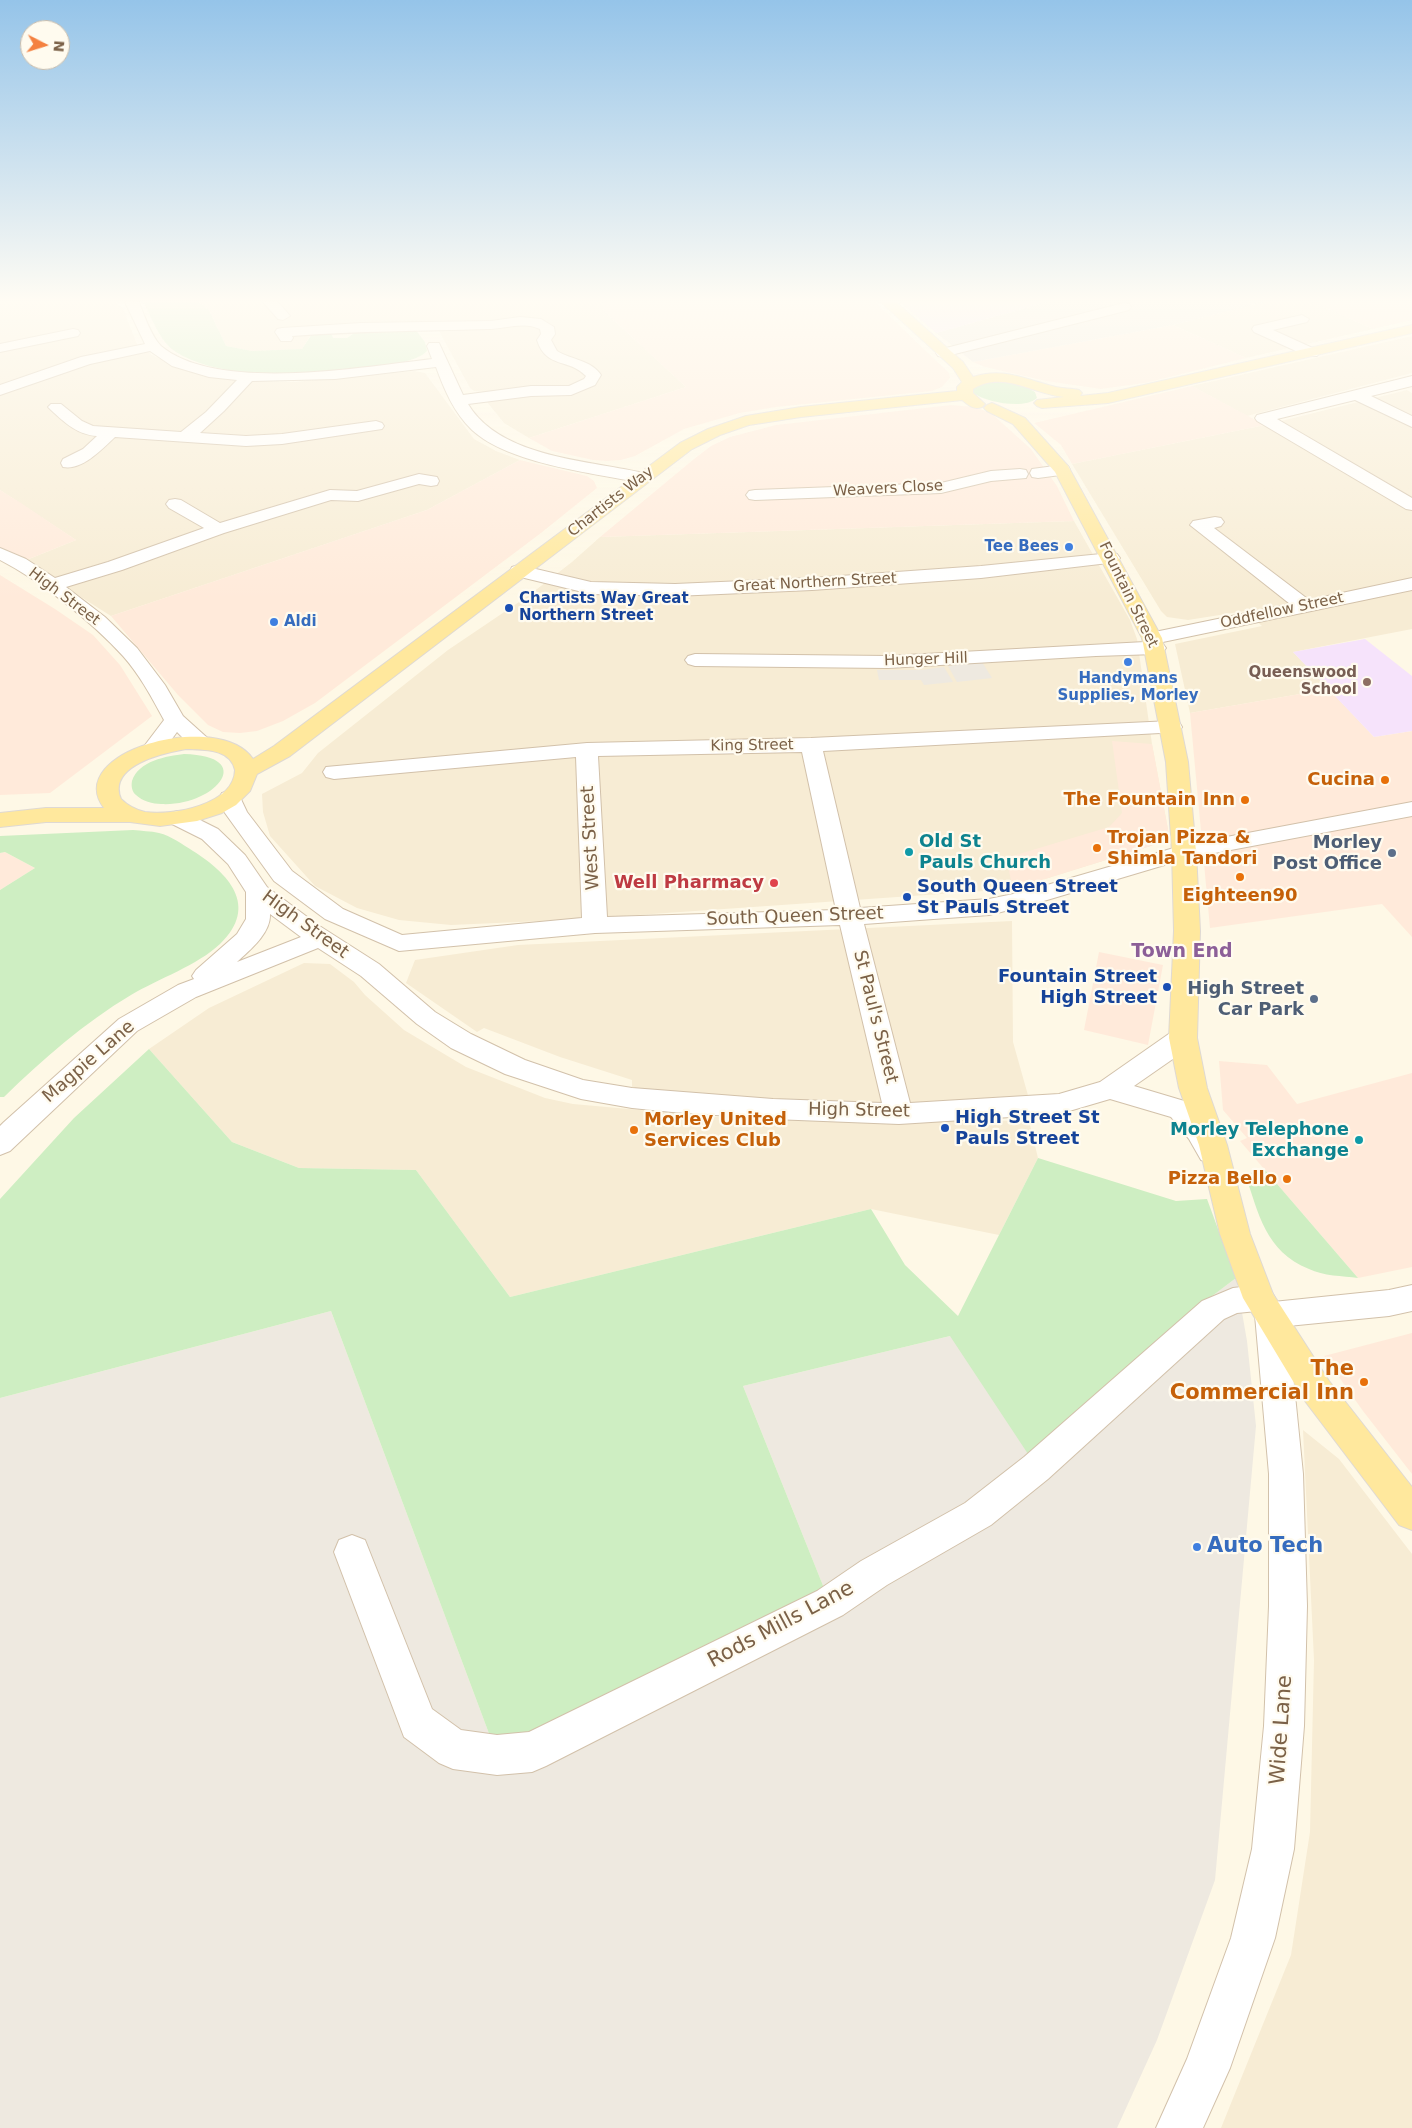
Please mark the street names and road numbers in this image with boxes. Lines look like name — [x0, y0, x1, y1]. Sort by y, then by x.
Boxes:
street label: Chartists Way — [565, 463, 657, 541]
street label: Weavers Close — [833, 477, 943, 501]
street label: Fountain Street — [1095, 539, 1161, 651]
street label: High Street — [25, 564, 103, 630]
street label: Great Northern Street — [733, 570, 897, 596]
street label: Oddfellow Street — [1219, 589, 1345, 633]
street label: Hunger Hill — [884, 650, 968, 670]
street label: King Street — [710, 736, 794, 756]
street label: West Street — [577, 785, 605, 891]
street label: High Street — [257, 886, 353, 964]
street label: South Queen Street — [706, 903, 884, 931]
street label: St Paul's Street — [848, 948, 902, 1086]
street label: Magpie Lane — [39, 1016, 139, 1108]
street label: High Street — [808, 1099, 910, 1123]
street label: Rods Mills Lane — [704, 1576, 858, 1674]
street label: Wide Lane — [1266, 1674, 1298, 1786]

